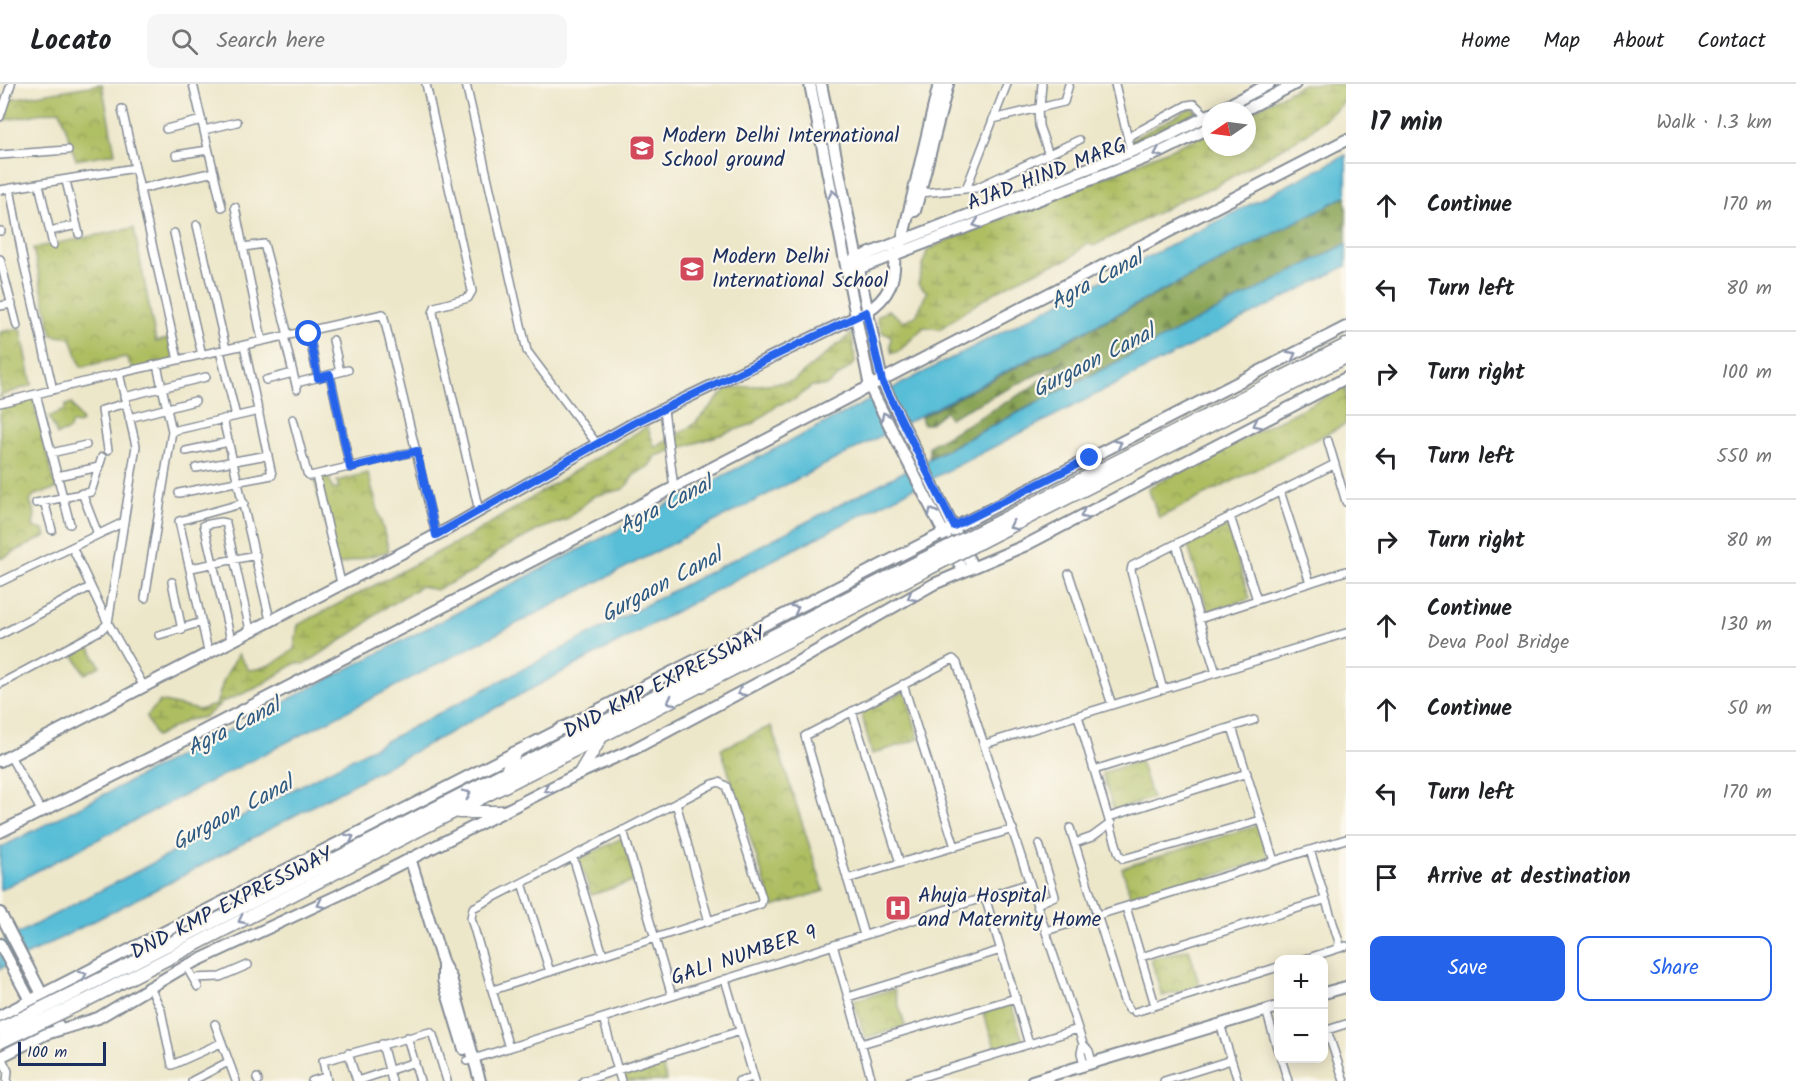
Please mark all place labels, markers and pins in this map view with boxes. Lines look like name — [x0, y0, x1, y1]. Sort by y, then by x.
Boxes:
place label: Modern Delhi International School ground — [662, 120, 900, 177]
school or university icon: Modern Delhi International School ground — [627, 133, 657, 163]
place label: Modern Delhi International School — [712, 241, 888, 298]
school or university icon: Modern Delhi International School — [677, 254, 707, 284]
place label: Ahuja Hospital and Maternity Home — [918, 880, 1102, 937]
hospital icon: Ahuja Hospital and Maternity Home — [883, 893, 913, 923]

